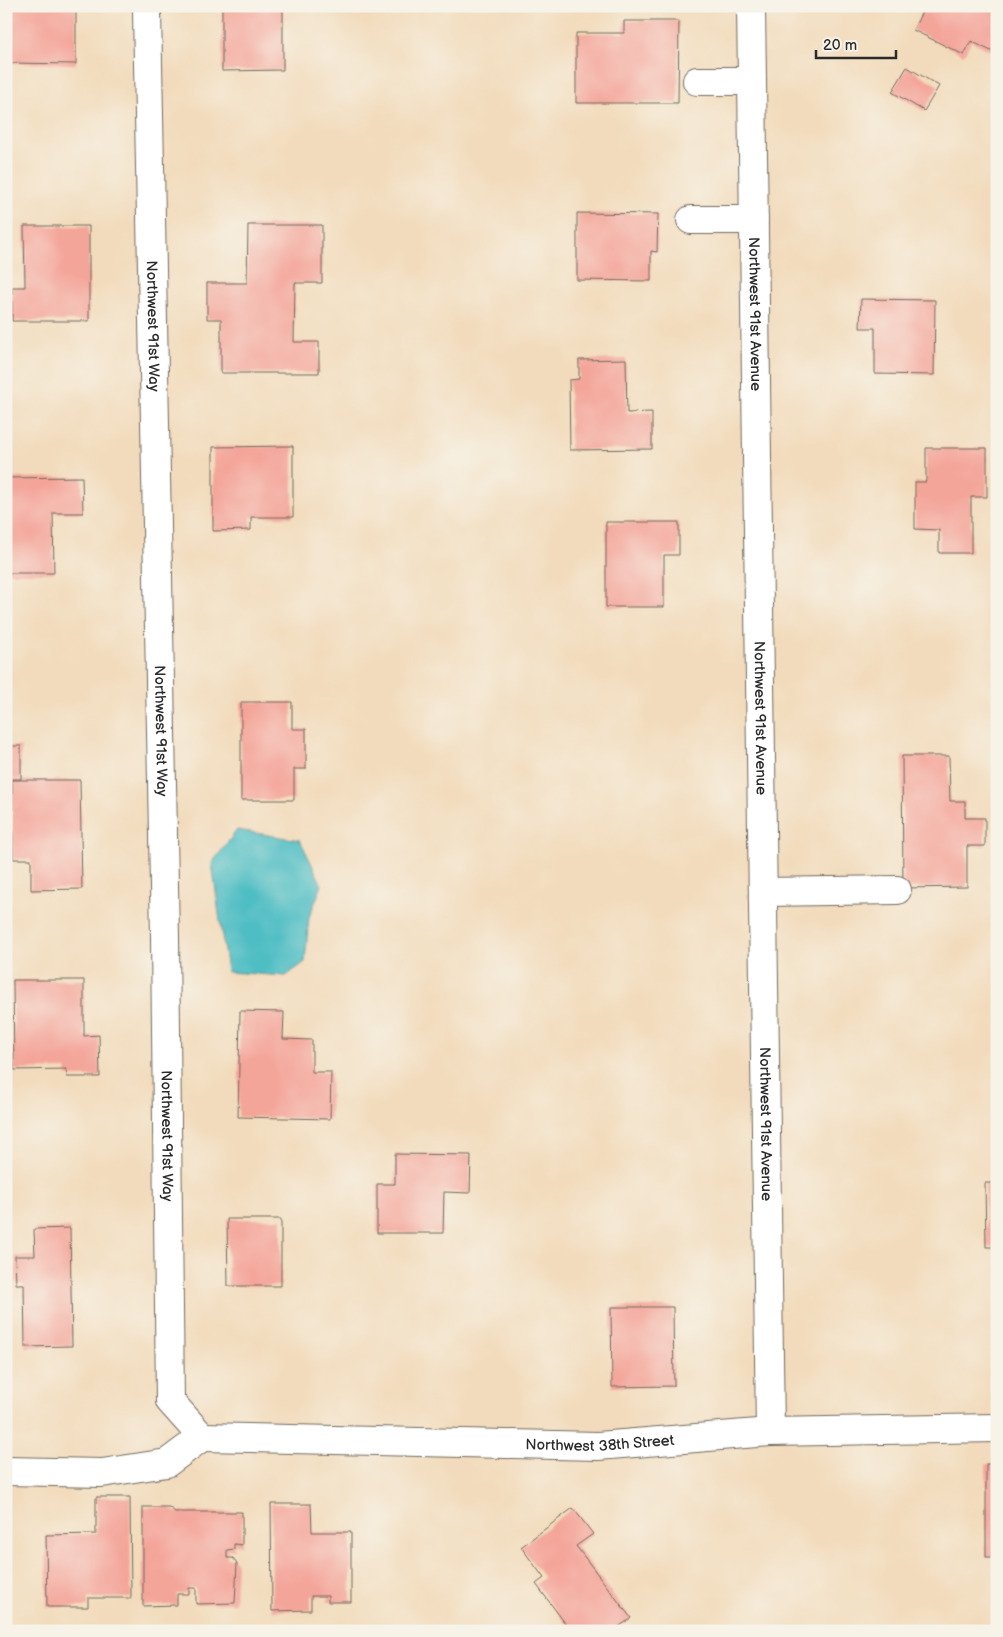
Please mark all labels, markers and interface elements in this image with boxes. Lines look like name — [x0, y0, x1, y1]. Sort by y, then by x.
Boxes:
scale bar — [816, 28, 896, 60]
text: 20 m — [823, 36, 857, 55]
street label: Northwest 91st Avenue — [744, 237, 765, 391]
street label: Northwest 91st Way — [142, 260, 163, 392]
street label: Northwest 91st Avenue — [749, 641, 771, 795]
street label: Northwest 91st Way — [150, 665, 171, 797]
street label: Northwest 91st Avenue — [755, 1047, 776, 1201]
street label: Northwest 91st Way — [156, 1070, 177, 1202]
street label: Northwest 38th Street — [525, 1431, 675, 1456]

